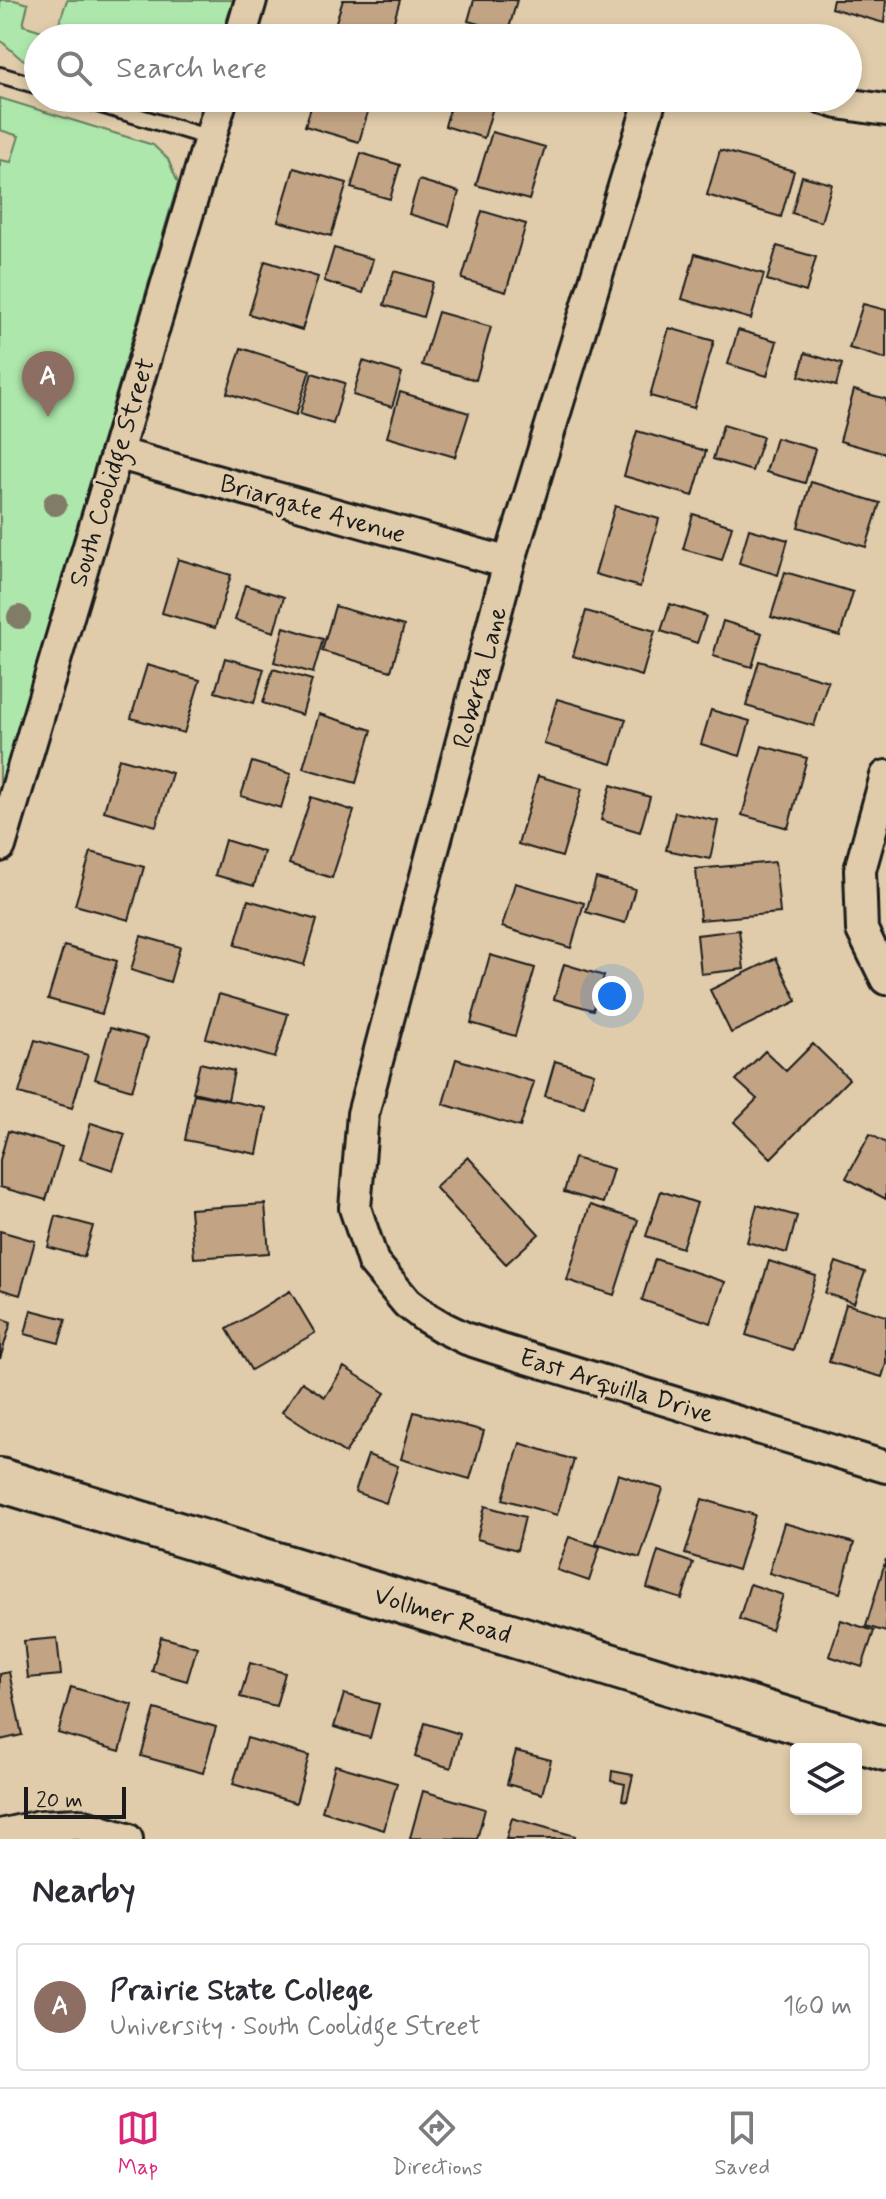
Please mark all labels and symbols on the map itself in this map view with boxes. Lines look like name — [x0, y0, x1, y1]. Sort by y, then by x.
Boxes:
pin: A — [22, 351, 74, 417]
street label: South Coolidge Street — [62, 354, 167, 592]
street label: Briargate Avenue — [216, 467, 409, 553]
street label: Roberta Lane — [446, 603, 516, 752]
your location — [592, 976, 632, 1016]
street label: East Arquilla Drive — [515, 1341, 718, 1433]
street label: Vollmer Road — [370, 1579, 515, 1653]
scale bar — [24, 1783, 126, 1819]

